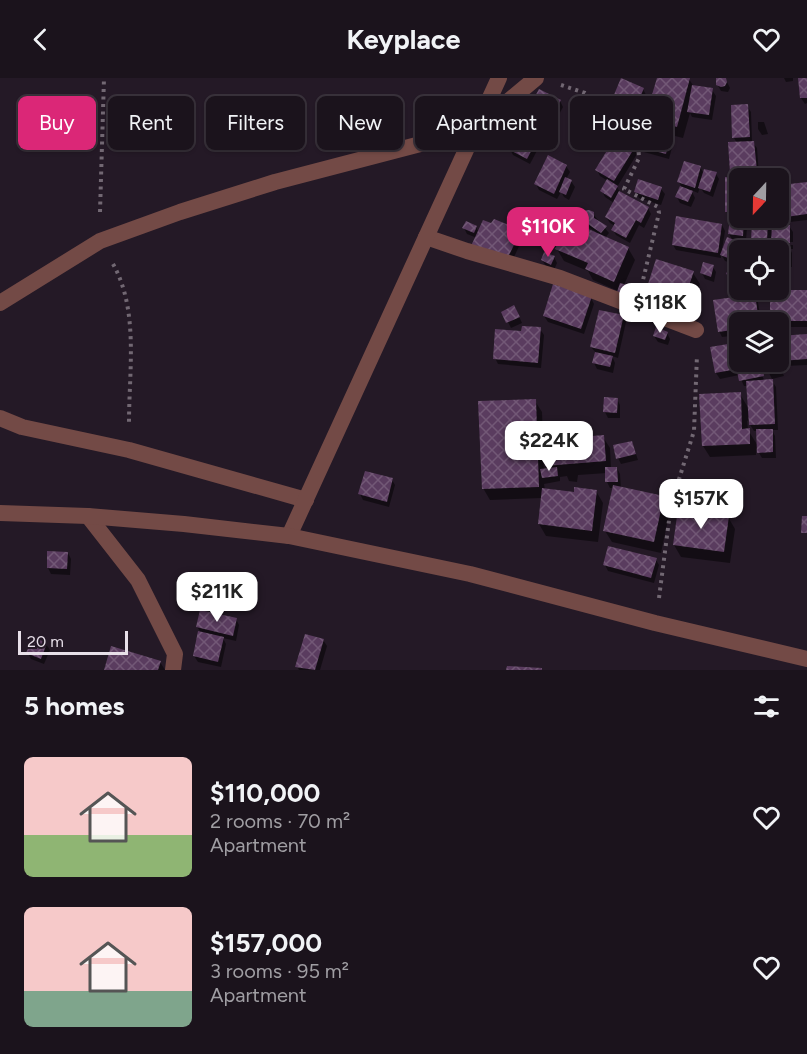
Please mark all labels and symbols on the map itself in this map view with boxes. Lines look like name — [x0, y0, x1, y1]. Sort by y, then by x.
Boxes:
north arrow — [729, 168, 789, 228]
pin: $110K — [506, 207, 590, 258]
pin: $118K — [618, 283, 702, 334]
pin: $224K — [507, 421, 591, 472]
pin: $157K — [659, 479, 743, 530]
pin: $211K — [175, 572, 259, 623]
scale bar — [18, 628, 128, 656]

